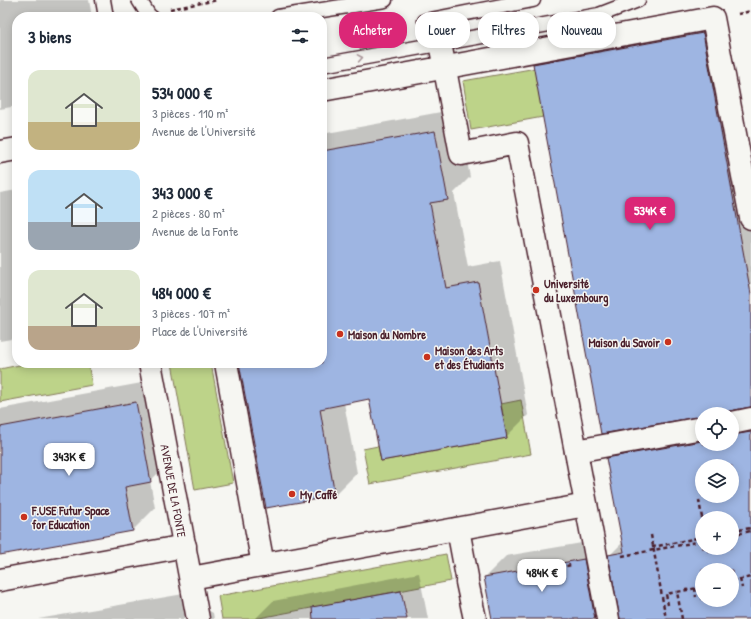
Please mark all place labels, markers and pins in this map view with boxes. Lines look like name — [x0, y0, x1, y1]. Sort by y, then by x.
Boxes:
pin: 534K € — [617, 197, 683, 231]
place label: Université du Luxembourg — [544, 275, 609, 307]
marker: Université du Luxembourg — [531, 285, 541, 295]
place label: Maison du Nombre — [348, 326, 426, 343]
marker: Maison du Nombre — [335, 329, 345, 339]
place label: Maison du Savoir — [588, 334, 660, 351]
marker: Maison du Savoir — [663, 337, 673, 347]
place label: Maison des Arts et des Étudiants — [434, 342, 504, 373]
marker: Maison des Arts et des Étudiants — [422, 352, 432, 362]
pin: 343K € — [36, 443, 102, 477]
place label: My Caffé — [300, 486, 338, 504]
marker: My Caffé — [287, 489, 297, 499]
place label: F.USE Futur Space for Education — [31, 502, 110, 533]
marker: F.USE Futur Space for Education — [19, 512, 29, 522]
pin: 484K € — [509, 559, 575, 593]

